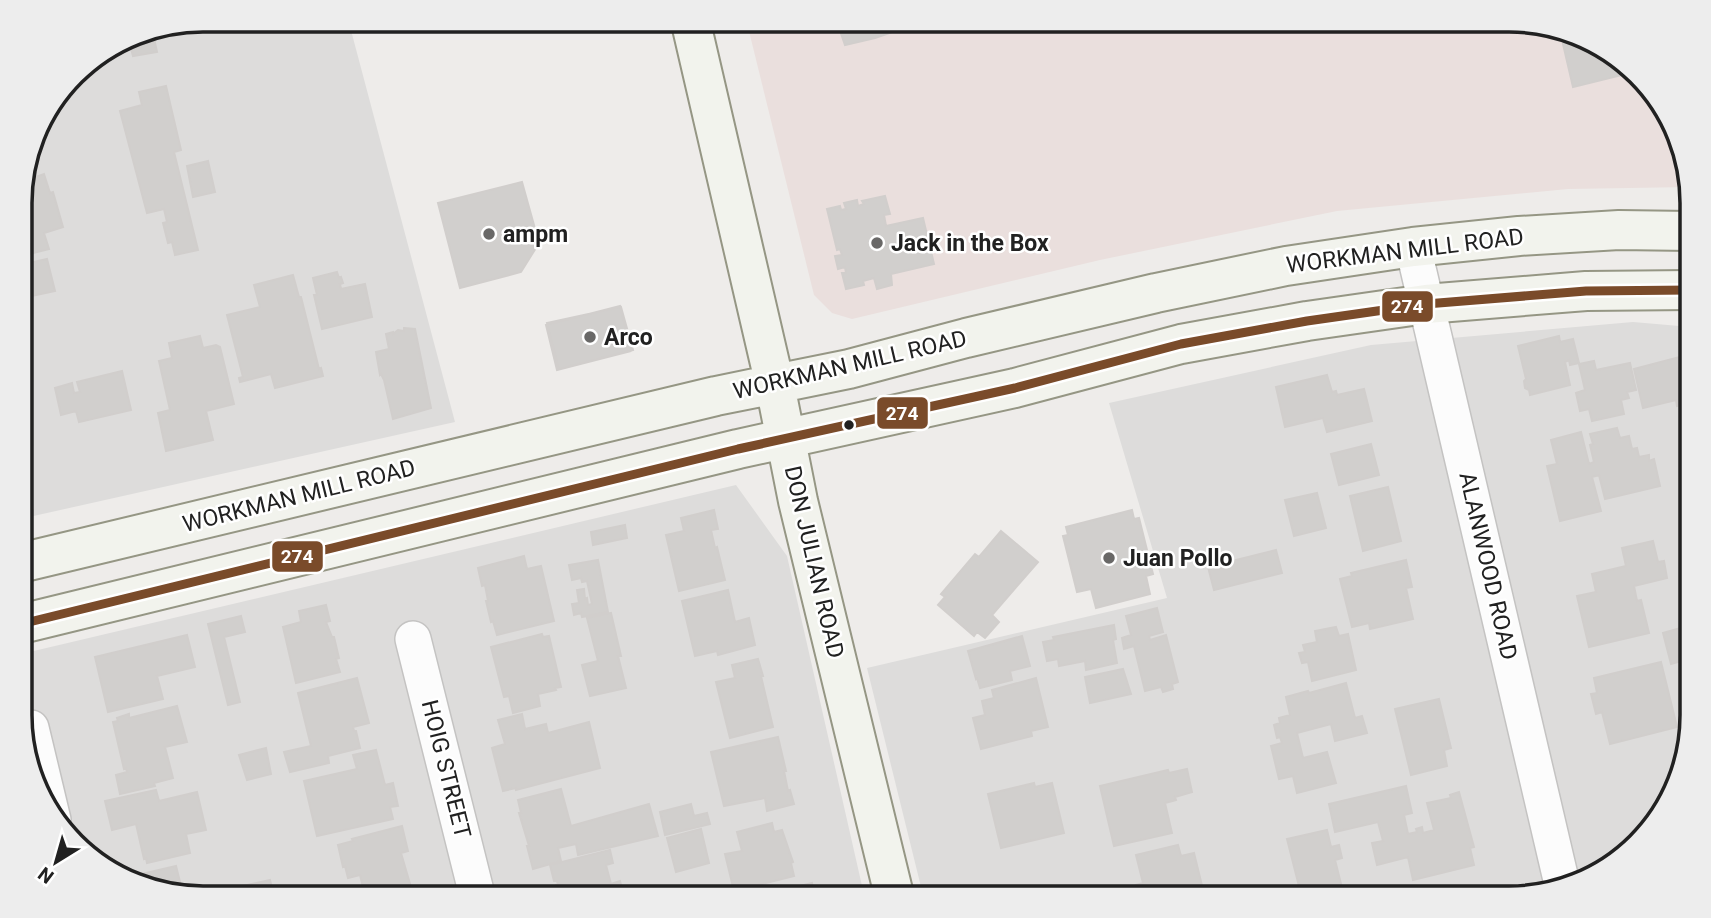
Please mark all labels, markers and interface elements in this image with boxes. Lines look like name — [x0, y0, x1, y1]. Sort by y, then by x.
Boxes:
place label: ampm — [503, 221, 568, 248]
street label: WORKMAN MILL ROAD — [1285, 223, 1525, 279]
marker: ampm — [481, 226, 497, 242]
place label: Jack in the Box — [891, 230, 1049, 257]
marker: Jack in the Box — [869, 235, 885, 251]
line badge: 274 — [1381, 290, 1434, 323]
text: 274 — [1391, 295, 1423, 318]
place label: Arco — [604, 324, 653, 351]
street label: WORKMAN MILL ROAD — [731, 325, 969, 405]
marker: Arco — [582, 329, 598, 345]
line badge: 274 — [876, 396, 929, 430]
text: 274 — [886, 402, 918, 425]
unlabelled marker — [842, 418, 856, 432]
street label: WORKMAN MILL ROAD — [180, 454, 418, 538]
street label: DON JULIAN ROAD — [779, 463, 849, 661]
street label: ALANWOOD ROAD — [1453, 470, 1523, 662]
line badge: 274 — [271, 540, 324, 573]
text: 274 — [281, 545, 313, 568]
place label: Juan Pollo — [1123, 545, 1232, 572]
marker: Juan Pollo — [1101, 550, 1117, 566]
street label: HOIG STREET — [416, 697, 476, 841]
north arrow — [21, 827, 91, 897]
text: N — [34, 862, 58, 888]

